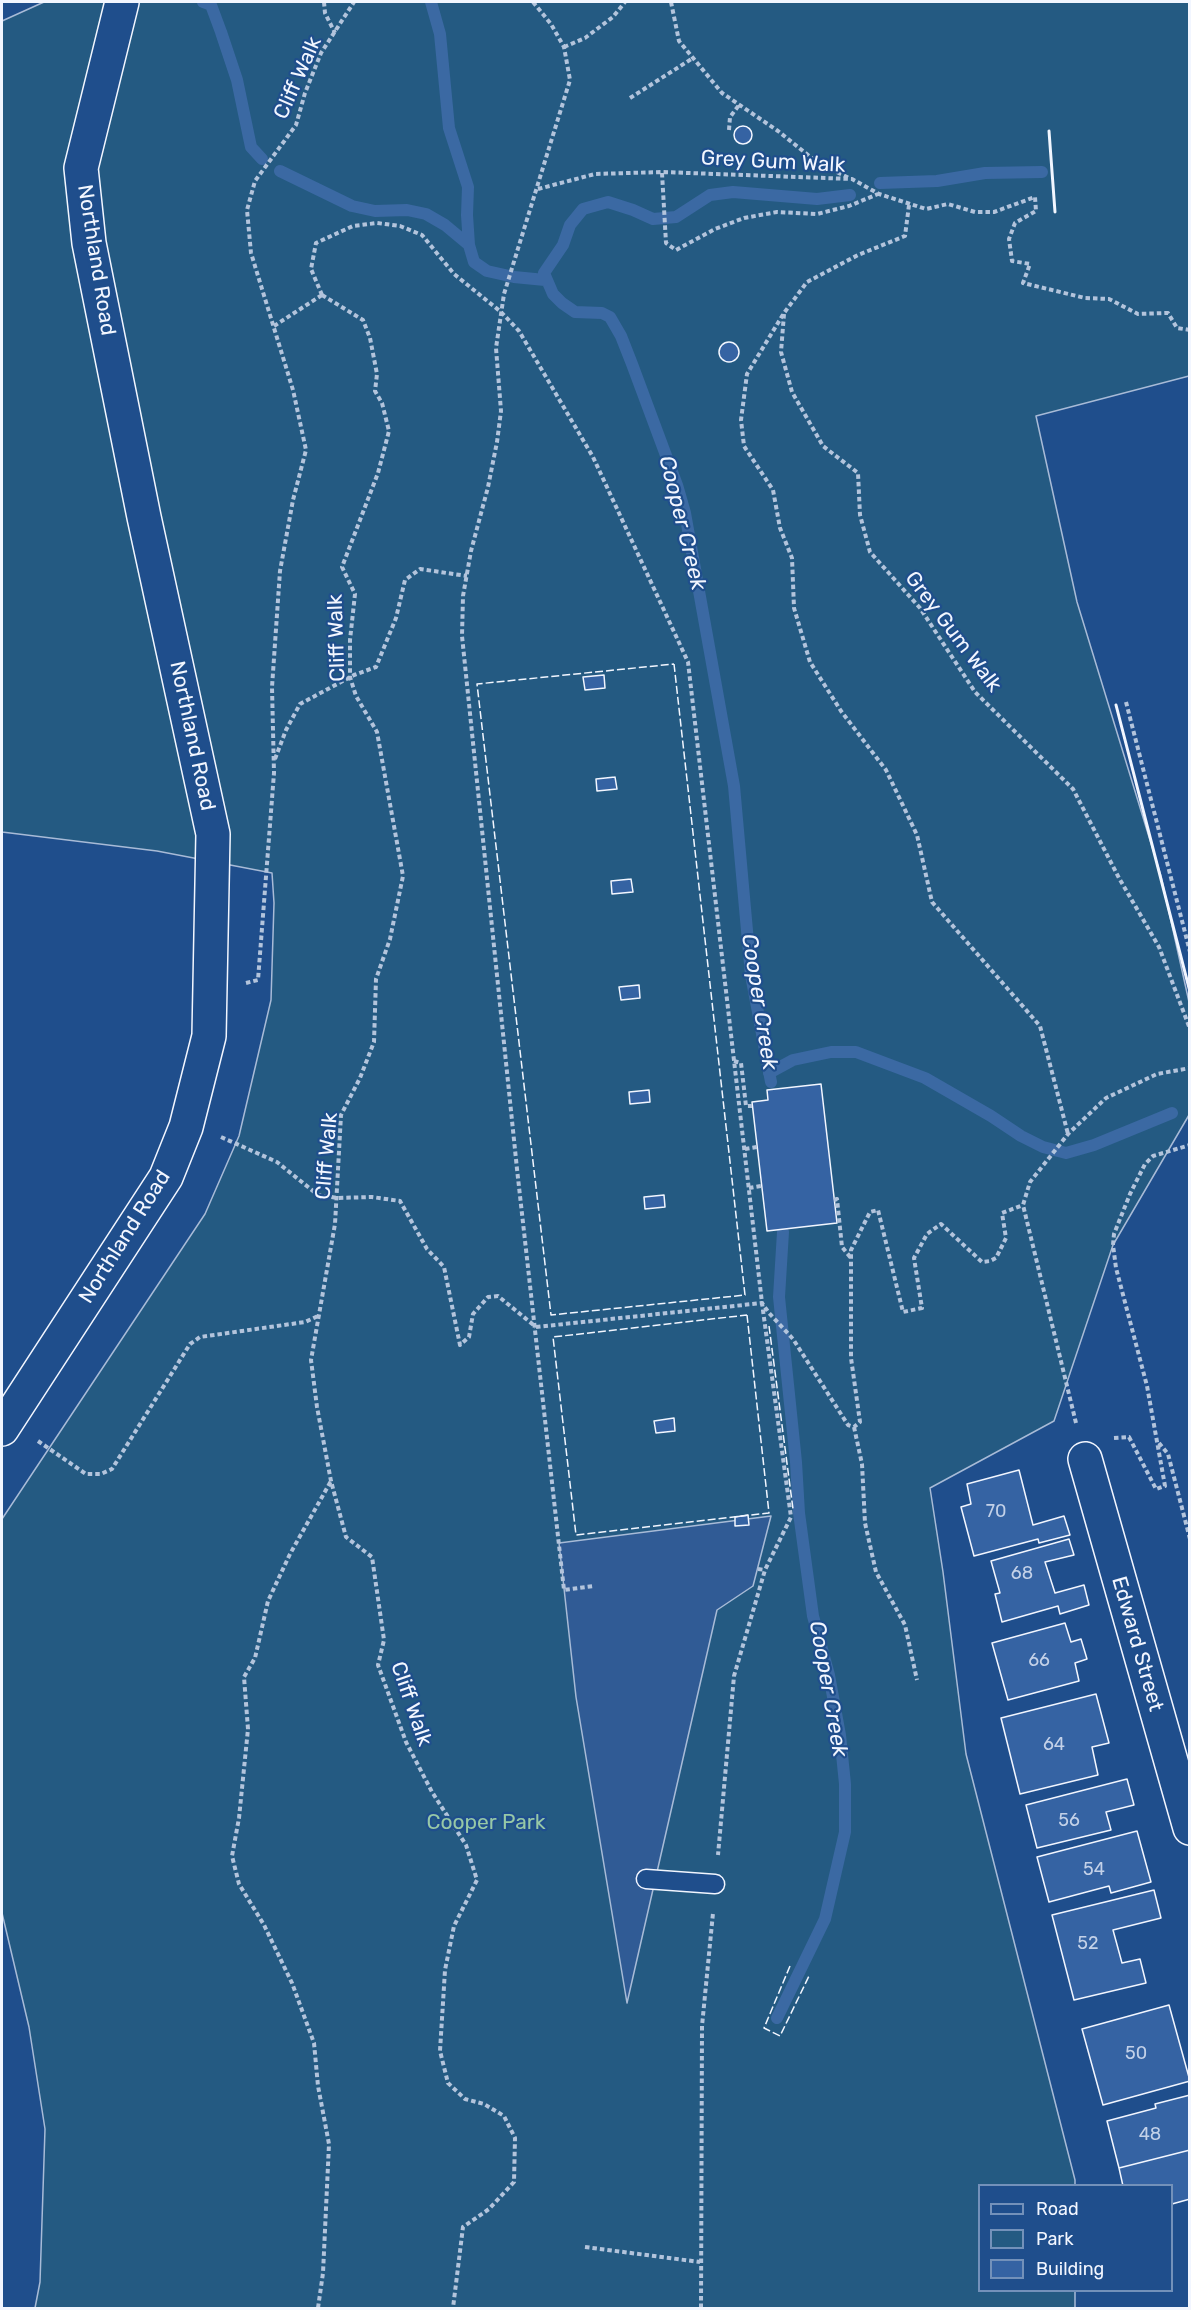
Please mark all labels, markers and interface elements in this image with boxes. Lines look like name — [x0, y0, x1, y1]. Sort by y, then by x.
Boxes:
street label: Cliff Walk — [269, 33, 327, 123]
street label: Grey Gum Walk — [700, 146, 846, 178]
street label: Northland Road — [72, 183, 120, 337]
water label: Cooper Creek — [653, 453, 711, 593]
street label: Grey Gum Walk — [899, 567, 1007, 697]
street label: Cliff Walk — [323, 594, 351, 682]
street label: Northland Road — [164, 659, 220, 813]
water label: Cooper Creek — [735, 932, 783, 1072]
street label: Cliff Walk — [311, 1111, 343, 1201]
street label: Northland Road — [74, 1166, 176, 1308]
house number: 70 — [986, 1501, 1006, 1523]
house number: 68 — [1011, 1563, 1033, 1585]
street label: Edward Street — [1106, 1574, 1168, 1714]
water label: Cooper Creek — [803, 1619, 853, 1759]
house number: 66 — [1028, 1650, 1050, 1672]
street label: Cliff Walk — [385, 1658, 437, 1750]
house number: 64 — [1043, 1734, 1065, 1756]
park label: Cooper Park — [426, 1810, 546, 1836]
house number: 56 — [1058, 1810, 1080, 1832]
house number: 54 — [1083, 1859, 1105, 1881]
house number: 52 — [1077, 1933, 1099, 1955]
house number: 50 — [1125, 2043, 1147, 2065]
house number: 48 — [1139, 2124, 1161, 2146]
legend — [978, 2184, 1173, 2292]
text: Road — [1036, 2198, 1079, 2220]
text: Park — [1036, 2228, 1073, 2250]
text: Building — [1036, 2258, 1104, 2280]

